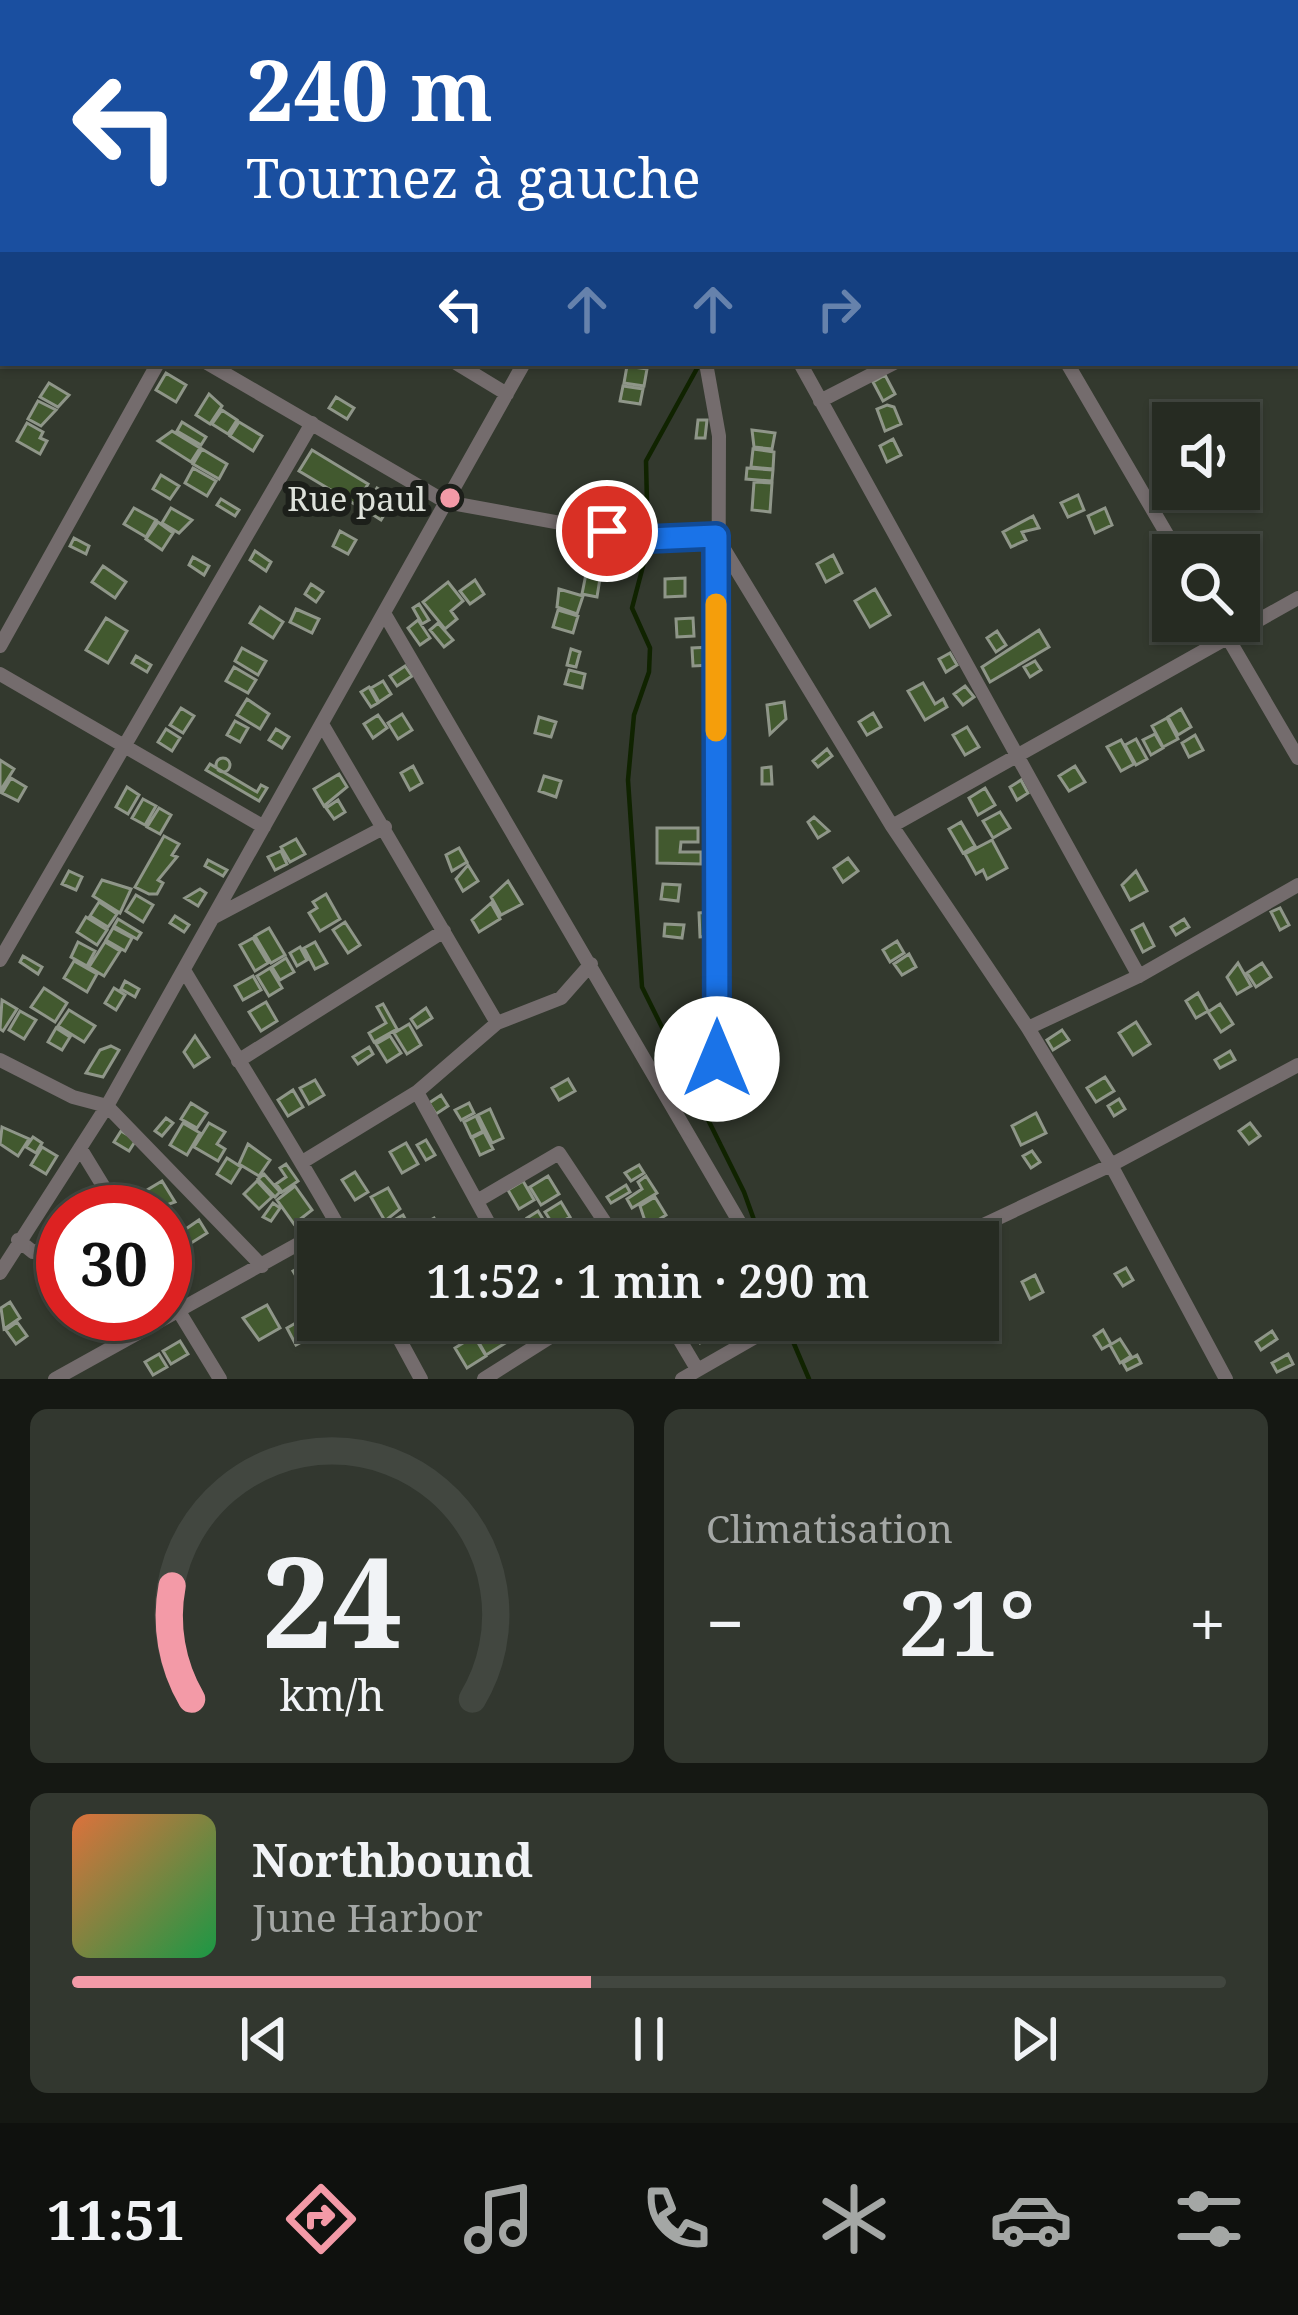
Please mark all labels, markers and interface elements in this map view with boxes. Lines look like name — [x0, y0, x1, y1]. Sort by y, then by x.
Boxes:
text: 240 m — [246, 31, 493, 146]
icon: left — [48, 48, 204, 204]
text: Tournez à gauche — [246, 140, 701, 214]
icon: left — [428, 276, 494, 342]
icon: ahead — [554, 276, 620, 342]
icon: ahead — [680, 276, 746, 342]
icon: right — [806, 276, 872, 342]
map controls — [1152, 402, 1260, 642]
button: sound — [1152, 402, 1260, 510]
place label: Rue paul — [287, 476, 426, 521]
pin — [556, 480, 658, 582]
marker: Rue paul — [437, 485, 463, 511]
icon: arrive — [574, 498, 640, 564]
button: search — [1152, 534, 1260, 642]
position arrow — [654, 996, 780, 1122]
speed limit sign: 30 — [36, 1185, 192, 1341]
text: 11:52 · 1 min · 290 m — [426, 1250, 870, 1311]
text: Climatisation — [706, 1501, 953, 1554]
text: 24 — [261, 1515, 403, 1685]
text: 21° — [898, 1560, 1035, 1682]
text: − — [706, 1577, 744, 1667]
text: + — [1189, 1577, 1226, 1667]
text: km/h — [279, 1665, 385, 1724]
text: Northbound — [252, 1829, 533, 1890]
text: June Harbor — [252, 1890, 483, 1943]
icon: previous — [231, 2006, 297, 2072]
icon: pause — [616, 2006, 682, 2072]
icon: next — [1001, 2006, 1067, 2072]
icon: directions — [279, 2177, 363, 2261]
icon: music — [457, 2177, 541, 2261]
icon: phone — [634, 2177, 718, 2261]
icon: climate — [812, 2177, 896, 2261]
icon: car — [989, 2177, 1073, 2261]
icon: filters — [1167, 2177, 1251, 2261]
text: 11:51 — [47, 2182, 185, 2256]

